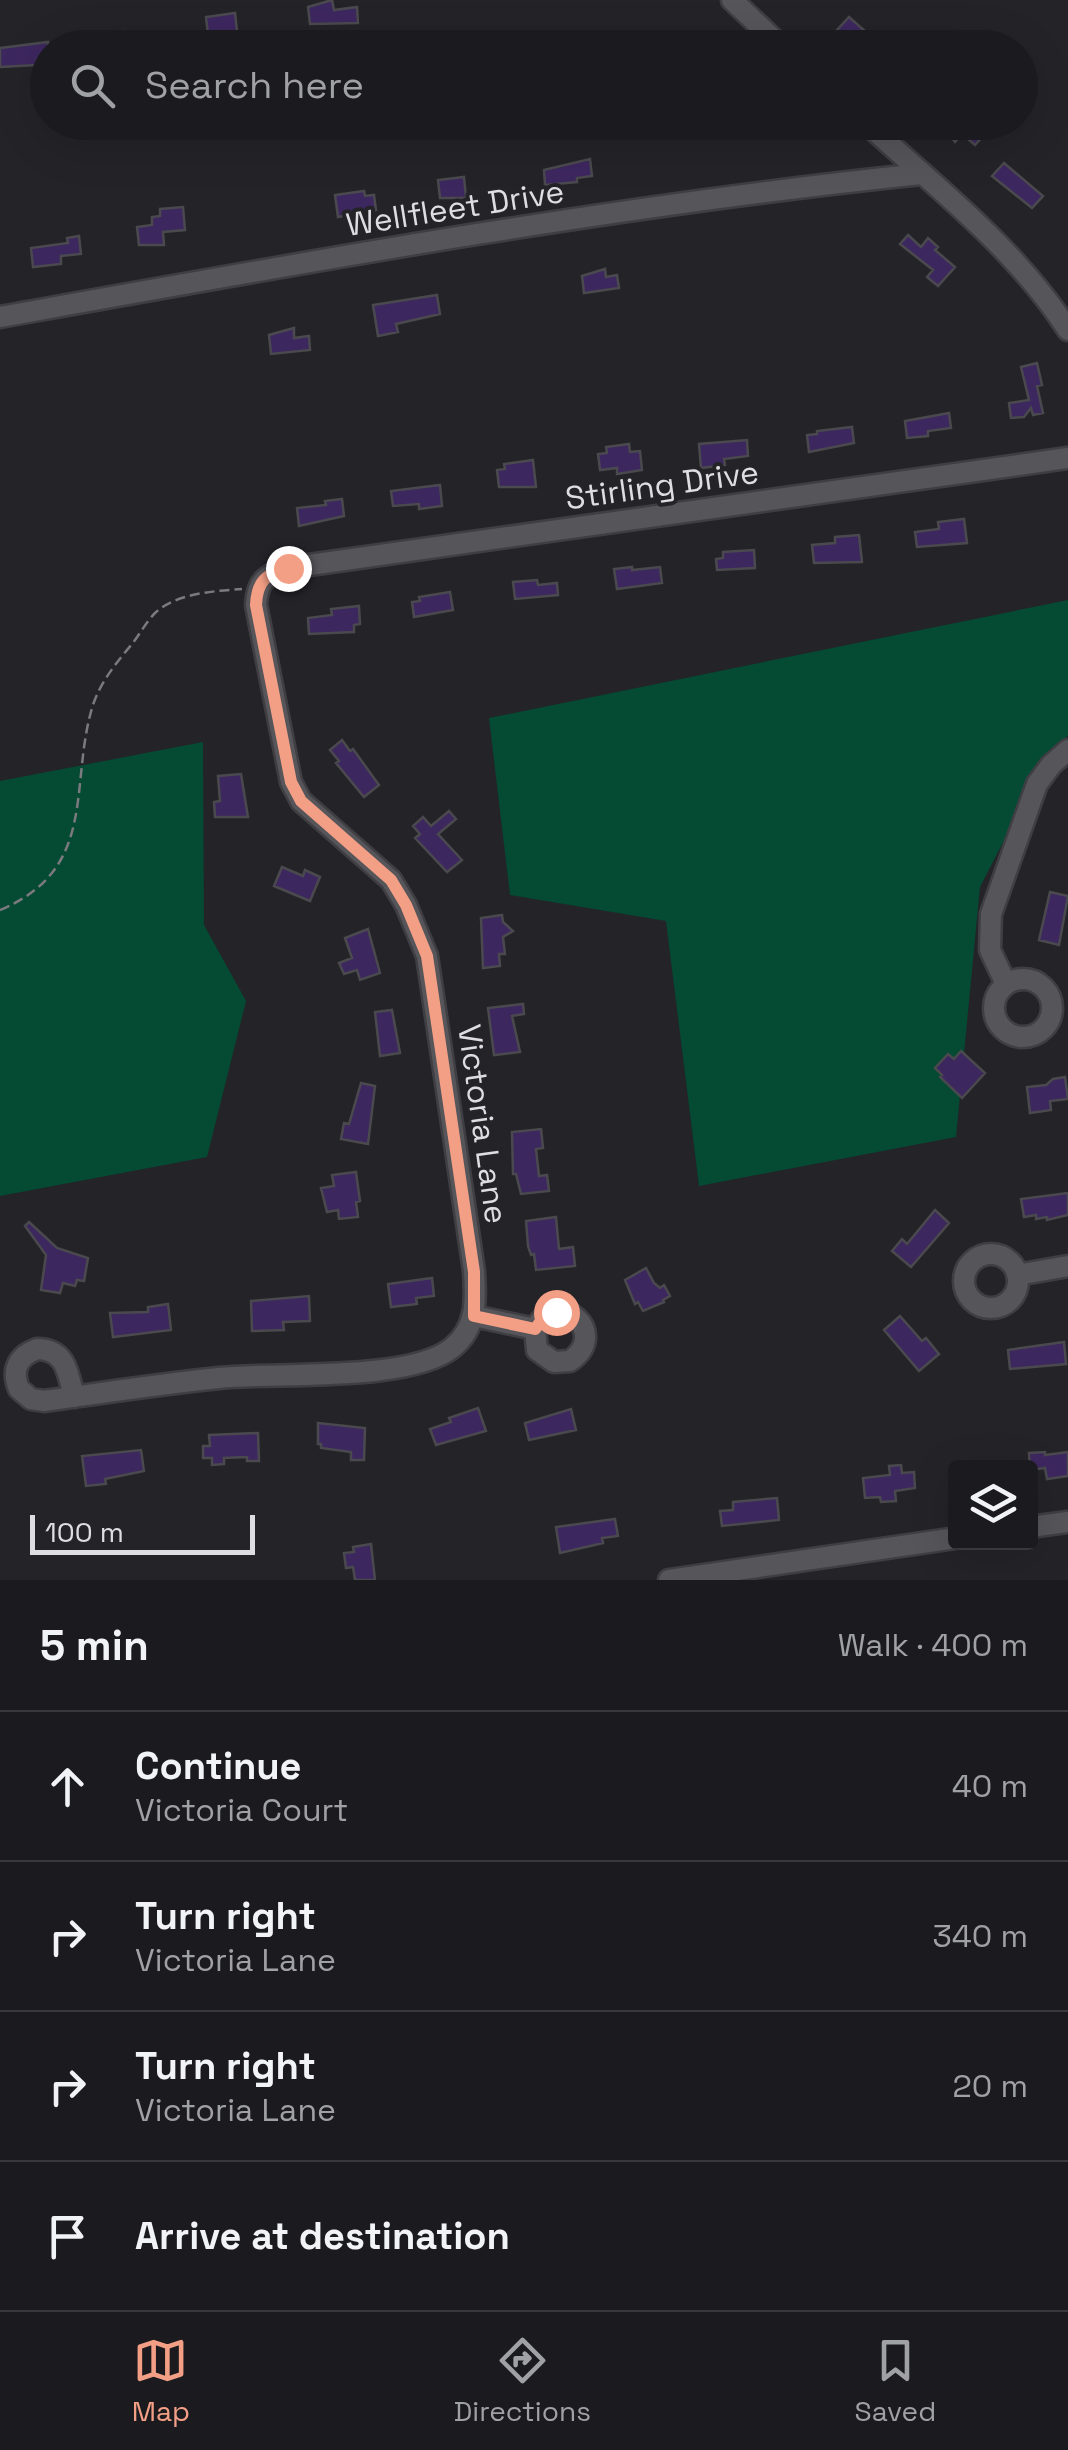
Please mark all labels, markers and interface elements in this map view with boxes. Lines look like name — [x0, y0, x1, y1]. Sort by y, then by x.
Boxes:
search box — [30, 30, 1038, 140]
icon: search — [65, 58, 120, 113]
text: Search here — [145, 61, 364, 109]
street label: Wellfleet Drive — [343, 171, 567, 245]
street label: Stirling Drive — [563, 452, 761, 518]
route end — [266, 546, 312, 592]
street label: Victoria Lane — [449, 1022, 517, 1226]
route start — [534, 1290, 580, 1336]
map controls — [948, 1460, 1038, 1550]
button: layers — [948, 1460, 1038, 1550]
scale bar — [30, 1510, 255, 1554]
text: 100 m — [45, 1514, 124, 1550]
text: 5 min — [40, 1619, 149, 1672]
text: Walk · 400 m — [838, 1625, 1028, 1665]
text: Continue — [135, 1742, 301, 1790]
icon: ahead — [40, 1759, 95, 1814]
text: 40 m — [952, 1766, 1028, 1806]
text: Victoria Court — [135, 1790, 348, 1830]
text: Turn right — [135, 1892, 316, 1940]
icon: right — [40, 1909, 95, 1964]
text: 340 m — [932, 1916, 1028, 1956]
text: Victoria Lane — [135, 1940, 336, 1980]
text: Turn right — [135, 2042, 316, 2090]
icon: right — [40, 2059, 95, 2114]
text: 20 m — [952, 2066, 1028, 2106]
text: Victoria Lane — [135, 2090, 336, 2130]
icon: arrive — [40, 2209, 95, 2264]
text: Arrive at destination — [135, 2212, 510, 2260]
tab: Map — [132, 2333, 190, 2429]
tab: Directions — [454, 2333, 591, 2429]
tab: Saved — [855, 2333, 936, 2429]

